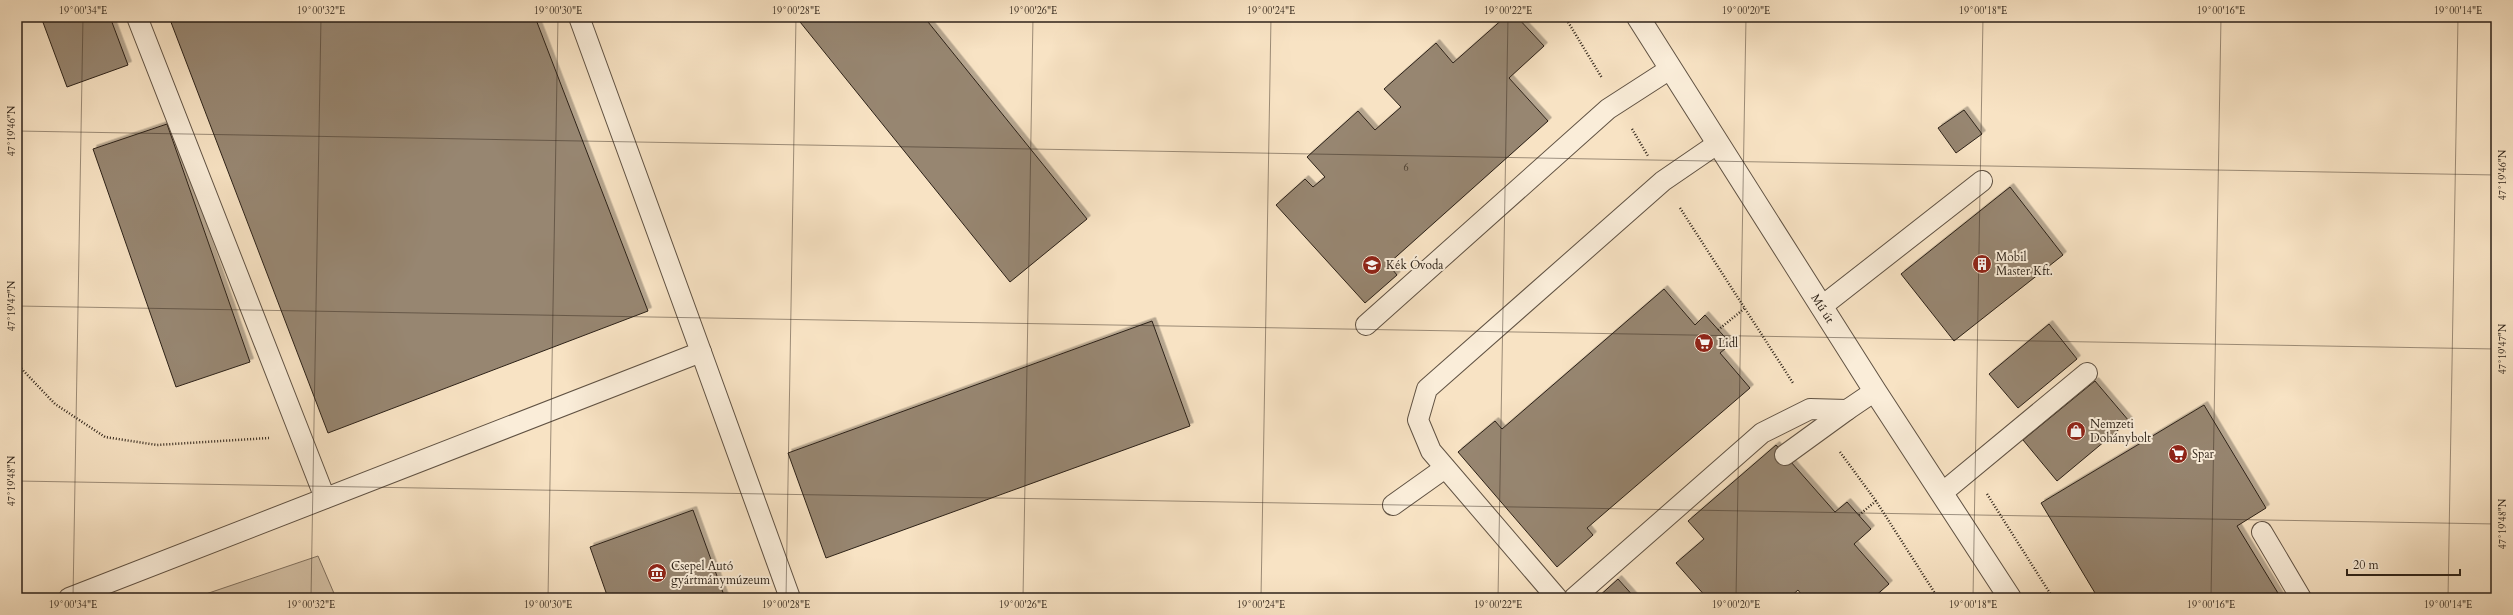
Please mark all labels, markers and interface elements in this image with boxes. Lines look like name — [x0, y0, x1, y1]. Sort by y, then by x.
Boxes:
text: 19°00'34"E — [59, 4, 107, 18]
text: 19°00'32"E — [297, 4, 345, 18]
text: 19°00'30"E — [534, 4, 582, 18]
text: 19°00'28"E — [772, 4, 820, 18]
text: 19°00'26"E — [1009, 4, 1057, 18]
text: 19°00'24"E — [1247, 4, 1295, 18]
text: 19°00'22"E — [1484, 4, 1532, 18]
text: 19°00'20"E — [1722, 4, 1770, 18]
text: 19°00'18"E — [1959, 4, 2007, 18]
text: 19°00'16"E — [2197, 4, 2245, 18]
text: 19°00'14"E — [2434, 4, 2482, 18]
text: 47°19'46"N — [5, 105, 19, 156]
text: 47°19'46"N — [2496, 149, 2510, 200]
house number: 6 — [1403, 161, 1409, 175]
place label: Mobil Master Kft. — [1996, 249, 2053, 279]
building icon: Mobil Master Kft. — [1971, 253, 1993, 275]
school or university icon: Kék Óvoda — [1361, 254, 1383, 276]
place label: Kék Óvoda — [1386, 256, 1444, 273]
text: 47°19'47"N — [5, 280, 19, 331]
street label: Mű út — [1807, 291, 1838, 326]
text: 47°19'47"N — [2496, 323, 2510, 374]
supermarket icon: Lidl — [1693, 332, 1715, 354]
place label: Lidl — [1718, 335, 1738, 351]
place label: Nemzeti Dohánybolt — [2090, 416, 2151, 446]
shop icon: Nemzeti Dohánybolt — [2065, 420, 2087, 442]
supermarket icon: Spar — [2167, 443, 2189, 465]
place label: Spar — [2192, 446, 2215, 462]
text: 47°19'48"N — [5, 455, 19, 506]
text: 47°19'48"N — [2496, 498, 2510, 549]
scale bar — [2347, 551, 2460, 577]
text: 20 m — [2353, 557, 2380, 573]
place label: Csepel Autó gyártmánymúzeum — [671, 558, 771, 588]
museum icon: Csepel Autó gyártmánymúzeum — [646, 562, 668, 584]
text: 19°00'34"E — [49, 598, 97, 612]
text: 19°00'32"E — [287, 598, 335, 612]
text: 19°00'30"E — [524, 598, 572, 612]
text: 19°00'28"E — [762, 598, 810, 612]
text: 19°00'26"E — [999, 598, 1047, 612]
text: 19°00'24"E — [1237, 598, 1285, 612]
text: 19°00'22"E — [1474, 598, 1522, 612]
text: 19°00'20"E — [1712, 598, 1760, 612]
text: 19°00'18"E — [1949, 598, 1997, 612]
text: 19°00'16"E — [2187, 598, 2235, 612]
text: 19°00'14"E — [2424, 598, 2472, 612]

